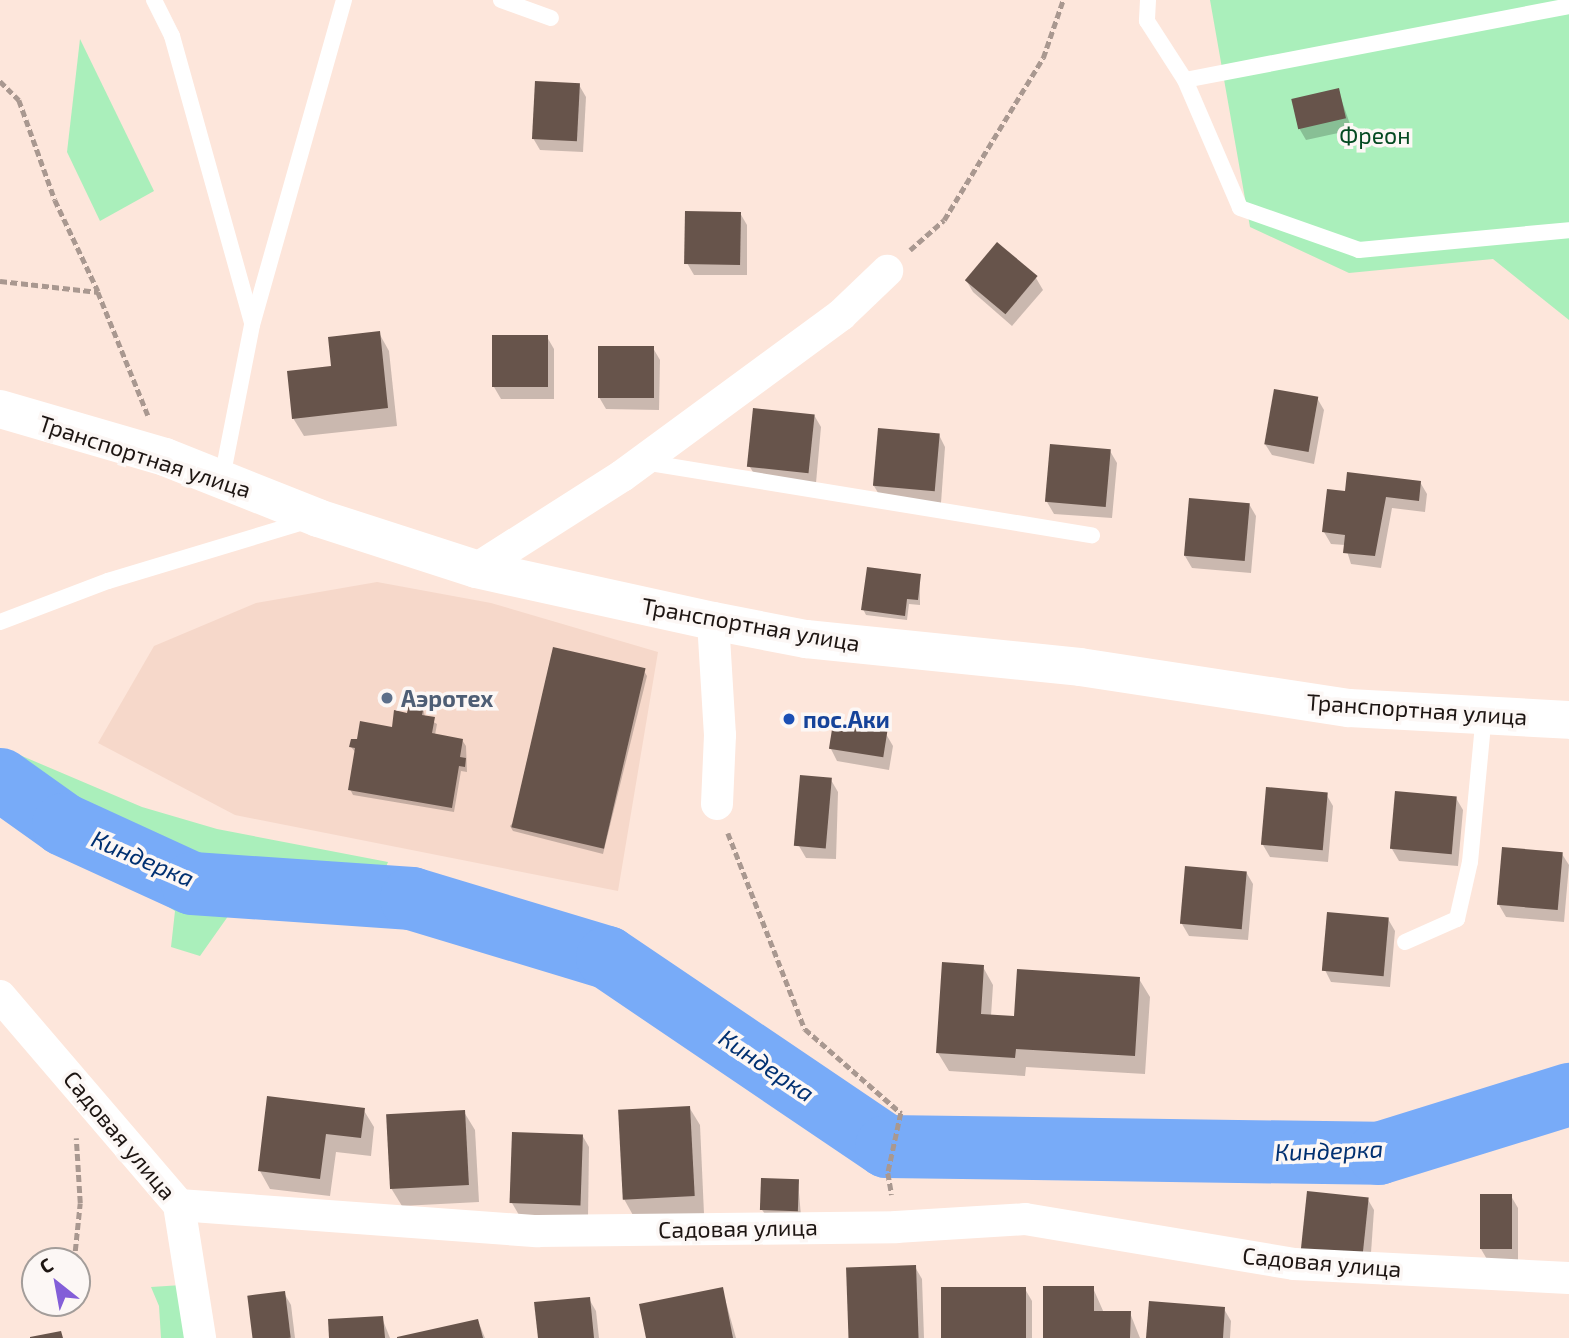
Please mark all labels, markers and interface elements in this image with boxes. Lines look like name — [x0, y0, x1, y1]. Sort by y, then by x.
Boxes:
park label: Фреон — [1339, 121, 1411, 149]
street label: Транспортная улица — [36, 409, 254, 503]
street label: Транспортная улица — [640, 591, 862, 657]
place label: Аэротех — [401, 684, 493, 712]
street label: Транспортная улица — [1306, 688, 1528, 730]
marker: Аэротех — [379, 690, 395, 706]
place label: пос.Аки — [803, 705, 890, 733]
marker: пос.Аки — [781, 711, 797, 727]
water label: Киндерка — [87, 824, 199, 892]
water label: Киндерка — [714, 1023, 820, 1107]
street label: Садовая улица — [58, 1065, 182, 1205]
water label: Киндерка — [1274, 1134, 1384, 1166]
street label: Садовая улица — [658, 1213, 818, 1243]
street label: Садовая улица — [1241, 1241, 1403, 1283]
north arrow — [21, 1247, 91, 1317]
text: С — [35, 1253, 57, 1278]

